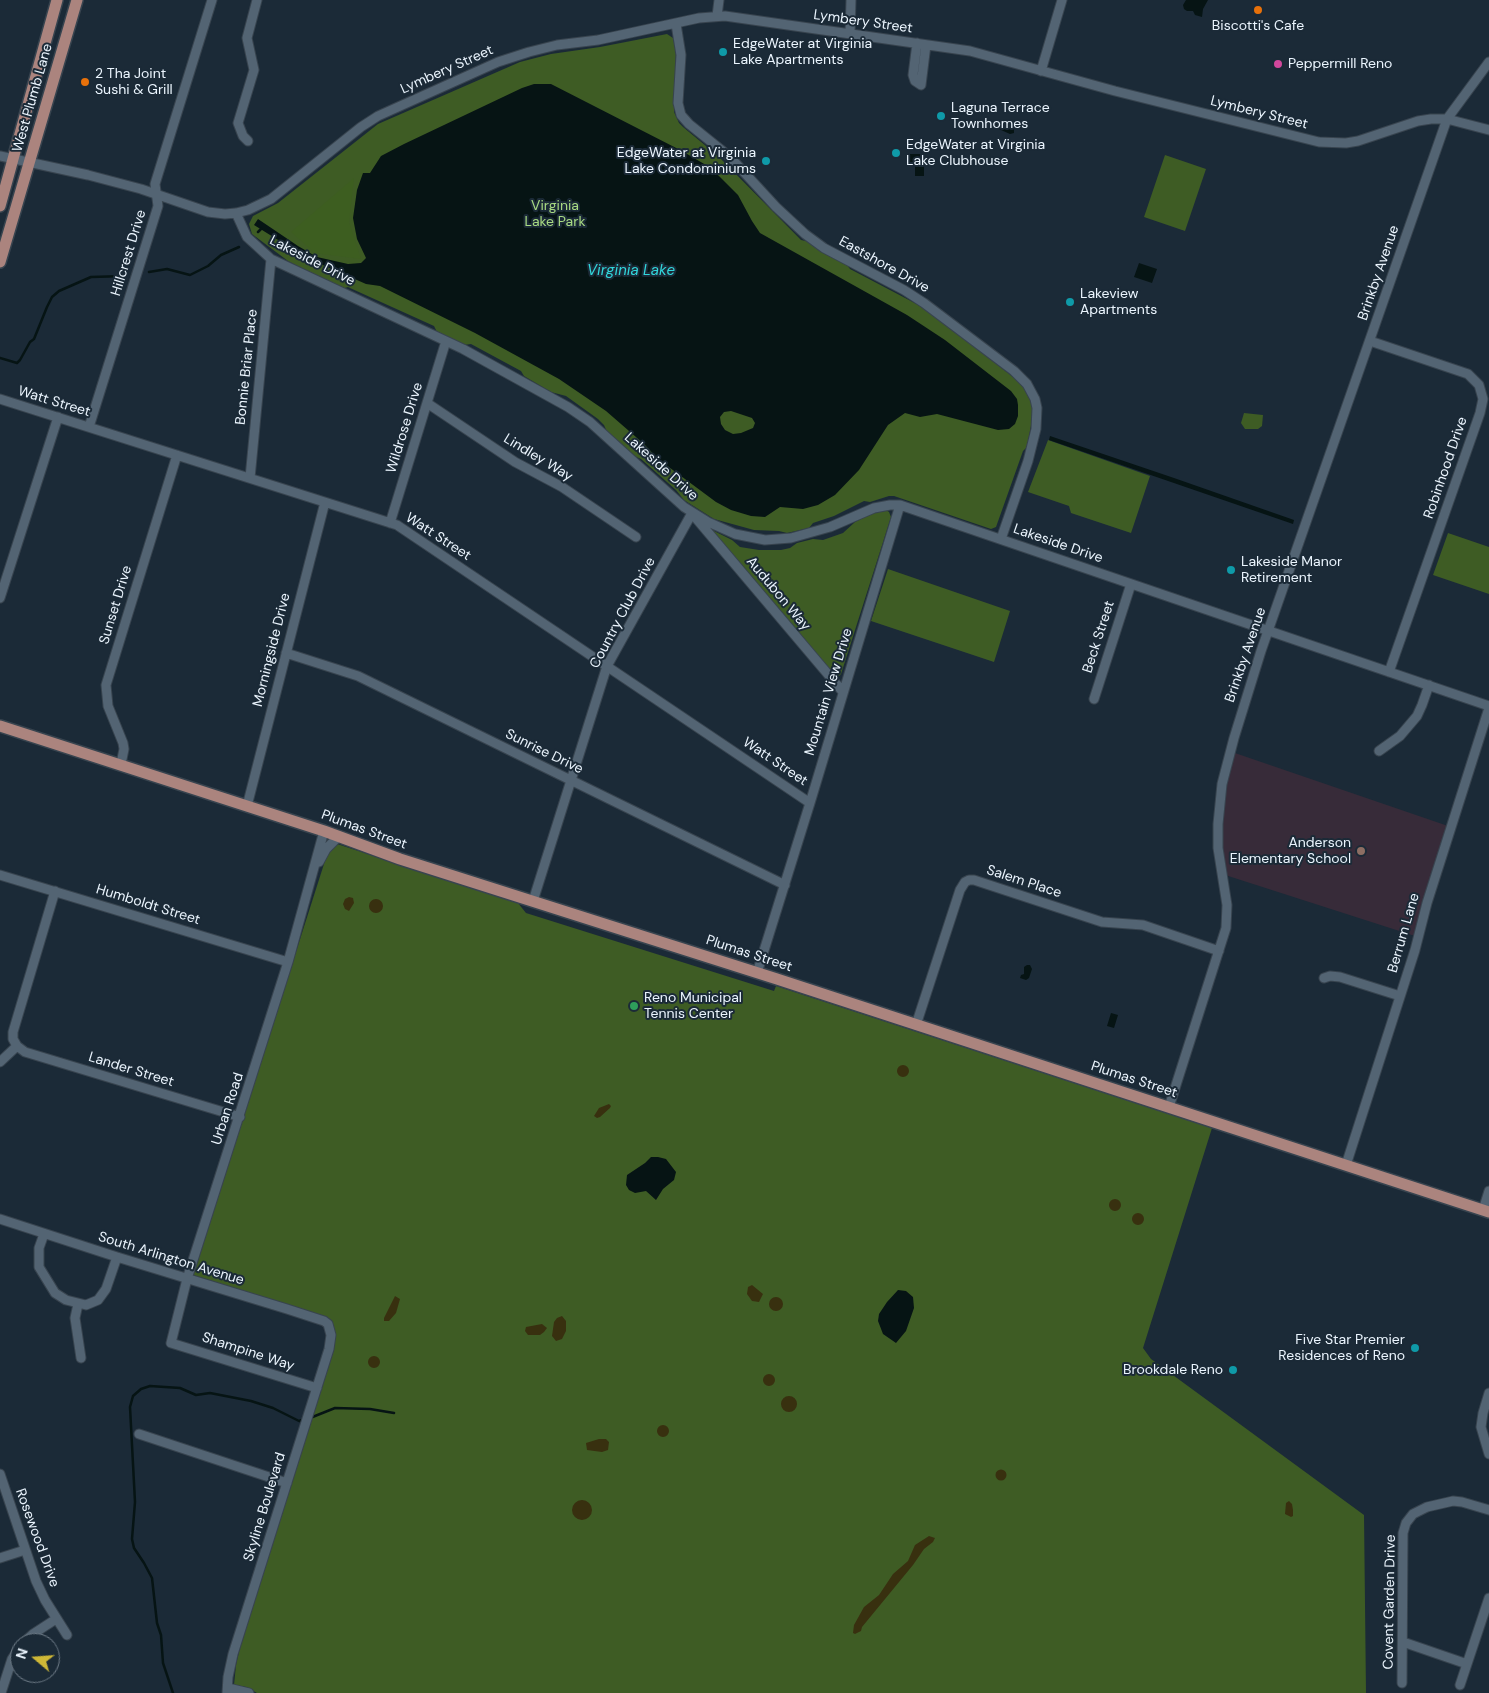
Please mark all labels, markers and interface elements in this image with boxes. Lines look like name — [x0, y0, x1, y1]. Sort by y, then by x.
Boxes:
marker: Biscotti's Cafe — [1252, 4, 1264, 16]
street label: Lymbery Street — [812, 7, 914, 37]
place label: Biscotti's Cafe — [1212, 18, 1304, 34]
place label: EdgeWater at Virginia Lake Apartments — [733, 36, 872, 68]
street label: West Plumb Lane — [9, 42, 57, 154]
street label: Lymbery Street — [398, 42, 496, 98]
marker: EdgeWater at Virginia Lake Apartments — [717, 46, 729, 58]
place label: Peppermill Reno — [1288, 56, 1392, 72]
marker: Peppermill Reno — [1272, 58, 1284, 70]
place label: 2 Tha Joint Sushi & Grill — [95, 66, 173, 98]
marker: 2 Tha Joint Sushi & Grill — [79, 76, 91, 88]
street label: Lymbery Street — [1209, 93, 1309, 133]
place label: Laguna Terrace Townhomes — [951, 100, 1050, 132]
marker: Laguna Terrace Townhomes — [935, 110, 947, 122]
place label: EdgeWater at Virginia Lake Clubhouse — [906, 137, 1045, 170]
place label: EdgeWater at Virginia Lake Condominiums — [617, 145, 756, 178]
marker: EdgeWater at Virginia Lake Clubhouse — [890, 147, 902, 159]
marker: EdgeWater at Virginia Lake Condominiums — [760, 155, 772, 167]
park label: Virginia Lake Park — [525, 198, 585, 230]
street label: Hillcrest Drive — [108, 208, 150, 298]
street label: Brinkby Avenue — [1355, 223, 1403, 323]
street label: Lakeside Drive — [267, 232, 357, 290]
street label: Eastshore Drive — [836, 233, 932, 297]
water label: Virginia Lake — [587, 262, 675, 280]
place label: Lakeview Apartments — [1080, 286, 1157, 318]
marker: Lakeview Apartments — [1064, 296, 1076, 308]
street label: Bonnie Briar Place — [233, 308, 261, 426]
street label: Wildrose Drive — [383, 381, 427, 475]
street label: Watt Street — [16, 383, 92, 421]
street label: Robinhood Drive — [1421, 415, 1471, 521]
street label: Lakeside Drive — [621, 429, 701, 505]
street label: Lindley Way — [500, 431, 576, 485]
street label: Watt Street — [402, 510, 474, 564]
street label: Lakeside Drive — [1011, 521, 1105, 567]
street label: Audubon Way — [742, 554, 814, 634]
place label: Lakeside Manor Retirement — [1241, 554, 1342, 586]
street label: Country Club Drive — [587, 555, 659, 671]
street label: Sunset Drive — [96, 564, 136, 646]
marker: Lakeside Manor Retirement — [1225, 564, 1237, 576]
street label: Morningside Drive — [250, 591, 294, 709]
street label: Beck Street — [1079, 599, 1119, 675]
street label: Brinkby Avenue — [1222, 605, 1270, 705]
street label: Mountain View Drive — [802, 626, 856, 758]
street label: Sunrise Drive — [502, 726, 586, 778]
street label: Watt Street — [739, 734, 811, 790]
street label: Plumas Street — [319, 807, 409, 853]
place label: Anderson Elementary School — [1230, 835, 1351, 868]
marker: Anderson Elementary School — [1355, 845, 1367, 857]
street label: Salem Place — [984, 862, 1064, 902]
street label: Humboldt Street — [94, 881, 202, 929]
street label: Berrum Lane — [1385, 891, 1423, 975]
street label: Plumas Street — [704, 932, 794, 976]
place label: Reno Municipal Tennis Center — [644, 990, 742, 1022]
marker: Reno Municipal Tennis Center — [628, 1000, 640, 1012]
street label: Lander Street — [86, 1049, 176, 1091]
street label: Plumas Street — [1089, 1058, 1179, 1102]
street label: Urban Road — [208, 1071, 248, 1147]
street label: South Arlington Avenue — [96, 1229, 246, 1289]
street label: Shampine Way — [200, 1329, 296, 1375]
place label: Five Star Premier Residences of Reno — [1278, 1332, 1405, 1364]
marker: Five Star Premier Residences of Reno — [1409, 1342, 1421, 1354]
place label: Brookdale Reno — [1123, 1362, 1223, 1378]
marker: Brookdale Reno — [1227, 1364, 1239, 1376]
street label: Skyline Boulevard — [240, 1450, 290, 1564]
street label: Rosewood Drive — [11, 1486, 63, 1590]
street label: Covent Garden Drive — [1380, 1534, 1400, 1670]
north arrow — [10, 1633, 60, 1683]
text: N — [12, 1646, 32, 1661]

